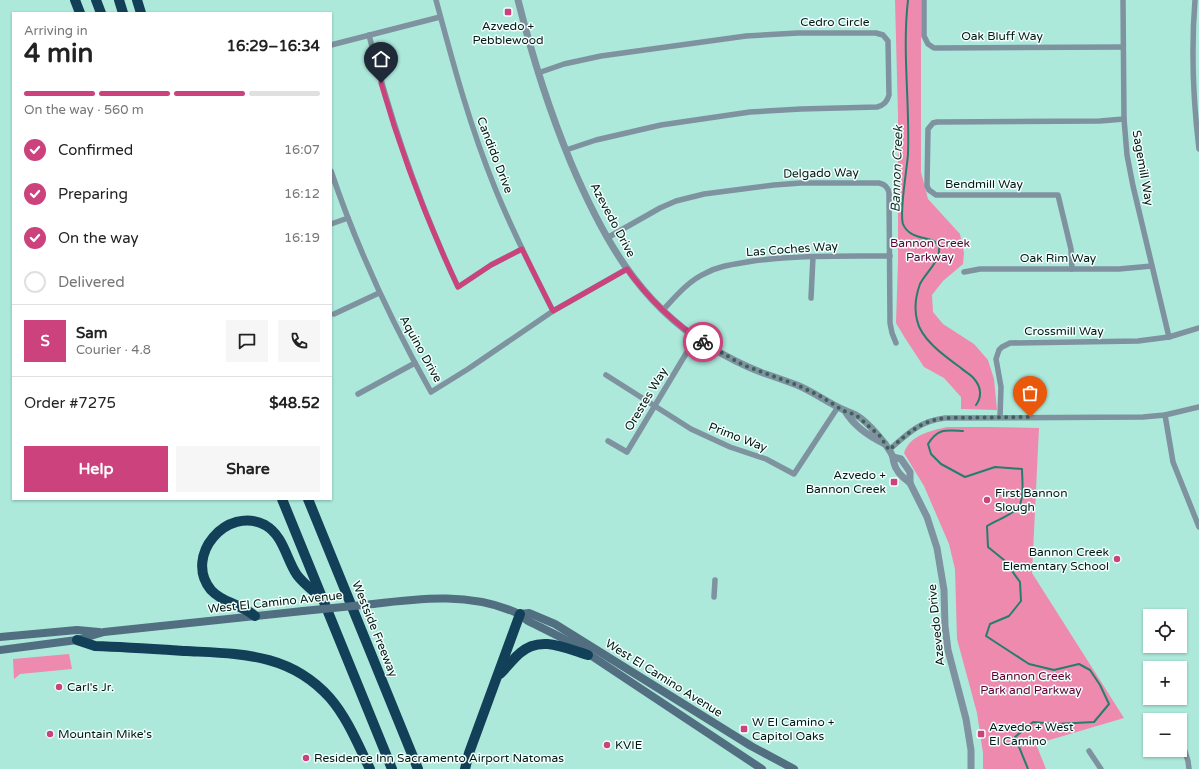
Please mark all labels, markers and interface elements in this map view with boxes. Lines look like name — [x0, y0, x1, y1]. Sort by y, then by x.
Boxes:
marker: Azvedo + Pebblewood — [503, 7, 513, 17]
street label: Cedro Circle — [800, 15, 870, 29]
place label: Azvedo + Pebblewood — [472, 19, 544, 47]
text: Arriving in — [24, 23, 88, 39]
street label: Oak Bluff Way — [961, 29, 1043, 43]
text: 16:29–16:34 — [227, 37, 320, 55]
text: 4 min — [24, 38, 93, 69]
pin — [364, 42, 398, 83]
icon: home — [370, 48, 392, 70]
text: On the way · 560 m — [24, 102, 144, 118]
street label: Candido Drive — [474, 115, 516, 195]
water label: Bannon Creek — [887, 124, 907, 213]
street label: Sagemill Way — [1129, 129, 1157, 207]
icon: check — [24, 139, 46, 161]
text: Confirmed — [58, 141, 133, 159]
text: 16:07 — [284, 142, 320, 158]
street label: Delgado Way — [783, 165, 859, 181]
street label: Bendmill Way — [945, 177, 1023, 191]
street label: Azevedo Drive — [588, 180, 639, 260]
icon: check — [24, 183, 46, 205]
text: Preparing — [58, 185, 128, 203]
text: 16:12 — [284, 186, 320, 202]
icon: check — [24, 227, 46, 249]
text: On the way — [58, 229, 138, 247]
text: 16:19 — [284, 230, 320, 246]
park label: Bannon Creek Parkway — [890, 236, 971, 264]
street label: Las Coches Way — [746, 239, 839, 259]
street label: Oak Rim Way — [1020, 251, 1097, 265]
text: Delivered — [58, 273, 125, 291]
street label: Aquino Drive — [397, 313, 445, 385]
button: chat — [226, 320, 268, 362]
button: phone — [278, 320, 320, 362]
courier — [683, 322, 723, 362]
text: Sam — [76, 324, 107, 342]
street label: Crossmill Way — [1024, 324, 1104, 338]
icon: bike — [692, 331, 714, 353]
text: S — [40, 332, 50, 350]
text: Courier · 4.8 — [76, 342, 151, 358]
street label: Orestes Way — [622, 364, 671, 433]
pin — [1013, 376, 1047, 417]
icon: bag — [1019, 382, 1041, 404]
text: Order #7275 — [24, 394, 116, 412]
text: $48.52 — [269, 394, 320, 412]
street label: Primo Way — [707, 419, 770, 455]
button: Help — [24, 446, 168, 492]
button: Share — [176, 446, 320, 492]
place label: Azvedo + Bannon Creek — [806, 468, 886, 496]
marker: Azvedo + Bannon Creek — [889, 477, 899, 487]
place label: First Bannon Slough — [995, 486, 1067, 514]
marker: First Bannon Slough — [982, 495, 992, 505]
place label: Bannon Creek Elementary School — [1002, 545, 1109, 573]
marker: Bannon Creek Elementary School — [1112, 554, 1122, 564]
street label: Westside Freeway — [349, 579, 401, 680]
street label: Azevedo Drive — [925, 583, 947, 667]
street label: West El Camino Avenue — [207, 588, 343, 616]
map controls — [1143, 609, 1187, 757]
button: locate — [1143, 609, 1187, 653]
street label: West El Camino Avenue — [603, 636, 725, 720]
button: + — [1143, 661, 1187, 705]
park label: Bannon Creek Park and Parkway — [980, 669, 1082, 697]
place label: Carl's Jr. — [67, 680, 114, 694]
marker: Carl's Jr. — [54, 682, 64, 692]
button: − — [1143, 713, 1187, 757]
place label: W El Camino + Capitol Oaks — [752, 715, 835, 743]
place label: Azvedo + West El Camino — [989, 720, 1074, 748]
marker: W El Camino + Capitol Oaks — [739, 724, 749, 734]
place label: Mountain Mike's — [58, 727, 152, 741]
marker: Mountain Mike's — [45, 729, 55, 739]
marker: Azvedo + West El Camino — [976, 729, 986, 739]
place label: KVIE — [615, 738, 643, 752]
marker: KVIE — [602, 740, 612, 750]
place label: Residence Inn Sacramento Airport Natomas — [314, 751, 564, 765]
marker: Residence Inn Sacramento Airport Natomas — [301, 753, 311, 763]

